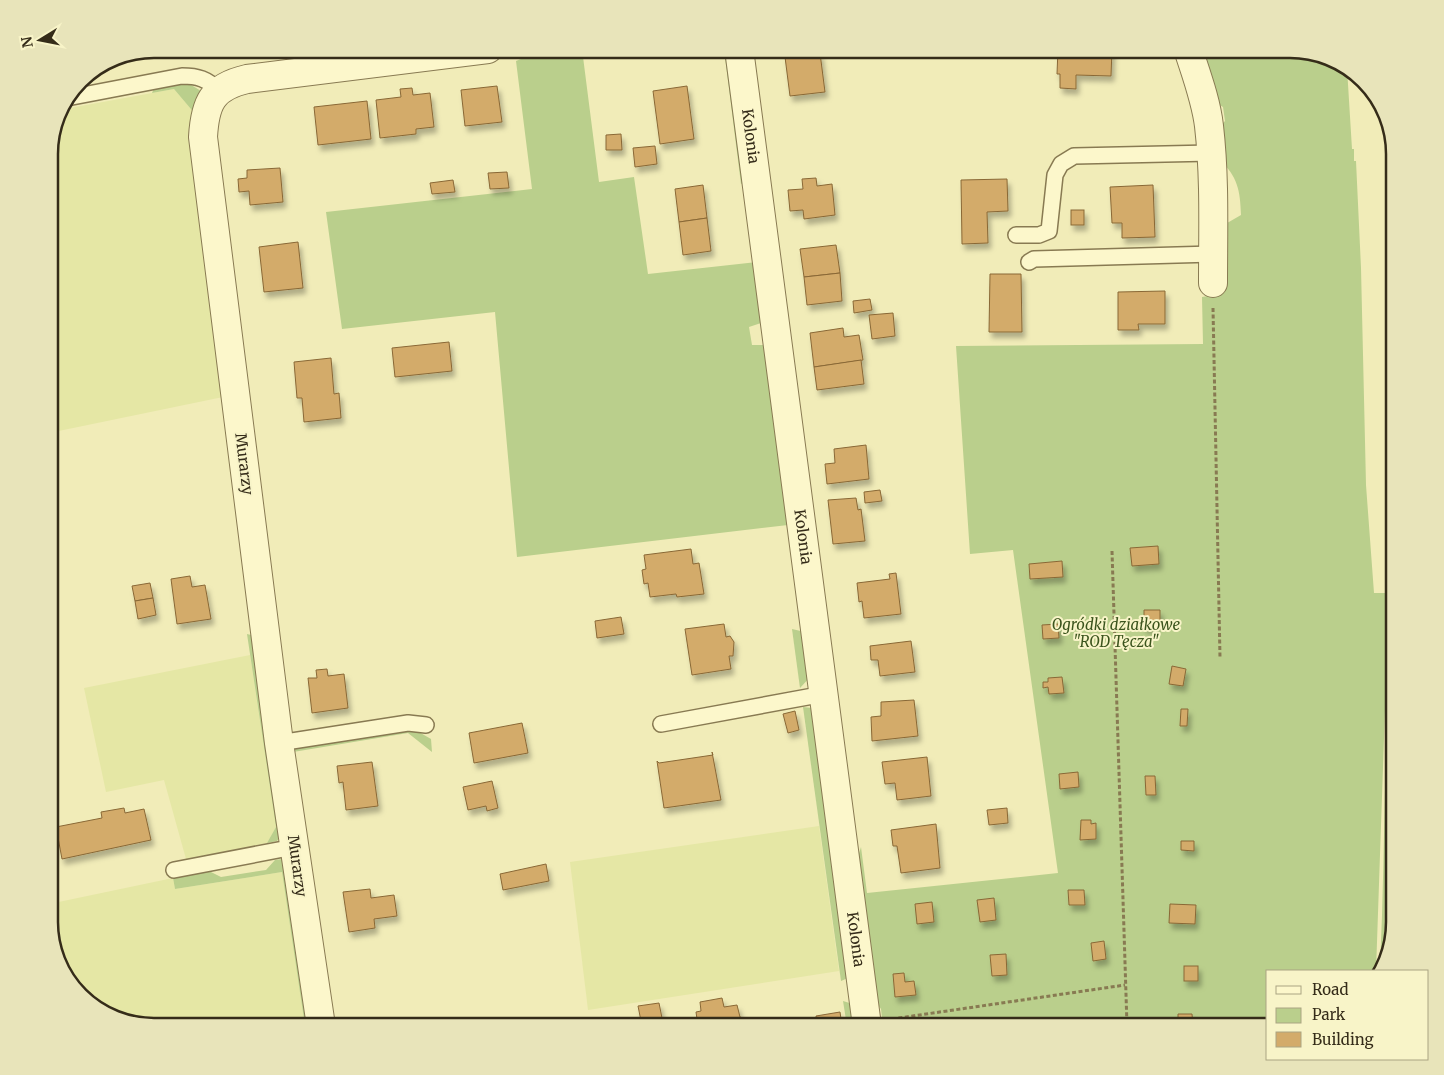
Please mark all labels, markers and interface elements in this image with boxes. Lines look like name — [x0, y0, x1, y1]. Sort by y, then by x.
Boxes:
north arrow — [15, 15, 65, 65]
text: N — [17, 35, 37, 49]
street label: Kolonia — [738, 108, 764, 165]
street label: Murarzy — [231, 432, 258, 496]
street label: Kolonia — [790, 508, 816, 565]
park label: Ogródki działkowe "ROD Tęcza" — [1052, 615, 1181, 651]
street label: Murarzy — [284, 834, 311, 898]
street label: Kolonia — [843, 911, 869, 968]
legend — [1266, 970, 1429, 1060]
text: Road — [1312, 980, 1348, 999]
text: Park — [1312, 1005, 1346, 1024]
text: Building — [1312, 1030, 1374, 1049]

